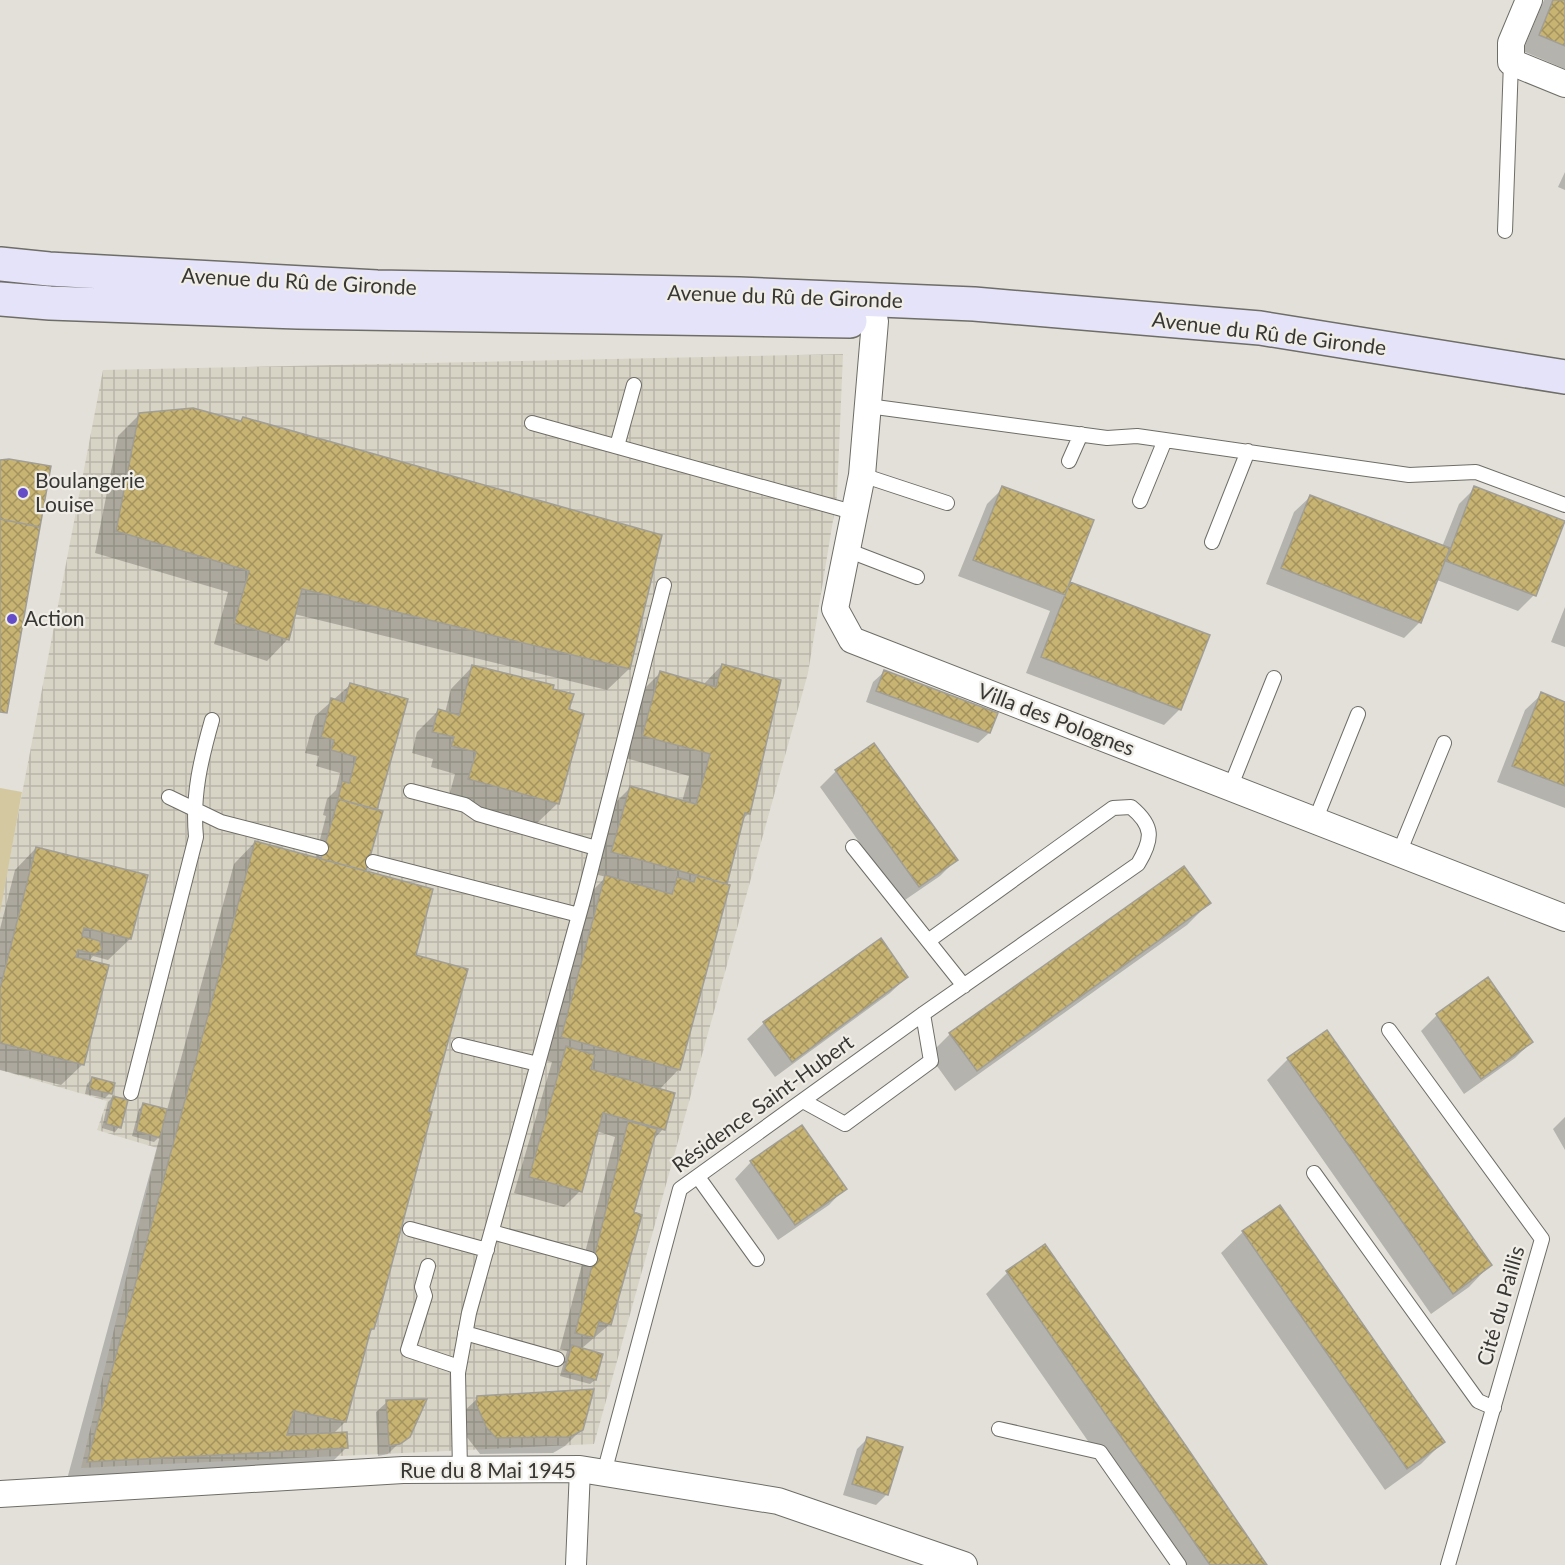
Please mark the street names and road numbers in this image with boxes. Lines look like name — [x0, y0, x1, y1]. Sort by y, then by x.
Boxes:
street label: Avenue du Rû de Gironde — [181, 262, 417, 299]
street label: Avenue du Rû de Gironde — [667, 279, 903, 312]
street label: Avenue du Rû de Gironde — [1151, 306, 1388, 359]
street label: Villa des Polognes — [975, 677, 1138, 760]
street label: Résidence Saint-Hubert — [667, 1028, 858, 1177]
street label: Cité du Paillis — [1471, 1243, 1529, 1368]
street label: Rue du 8 Mai 1945 — [400, 1457, 576, 1482]

